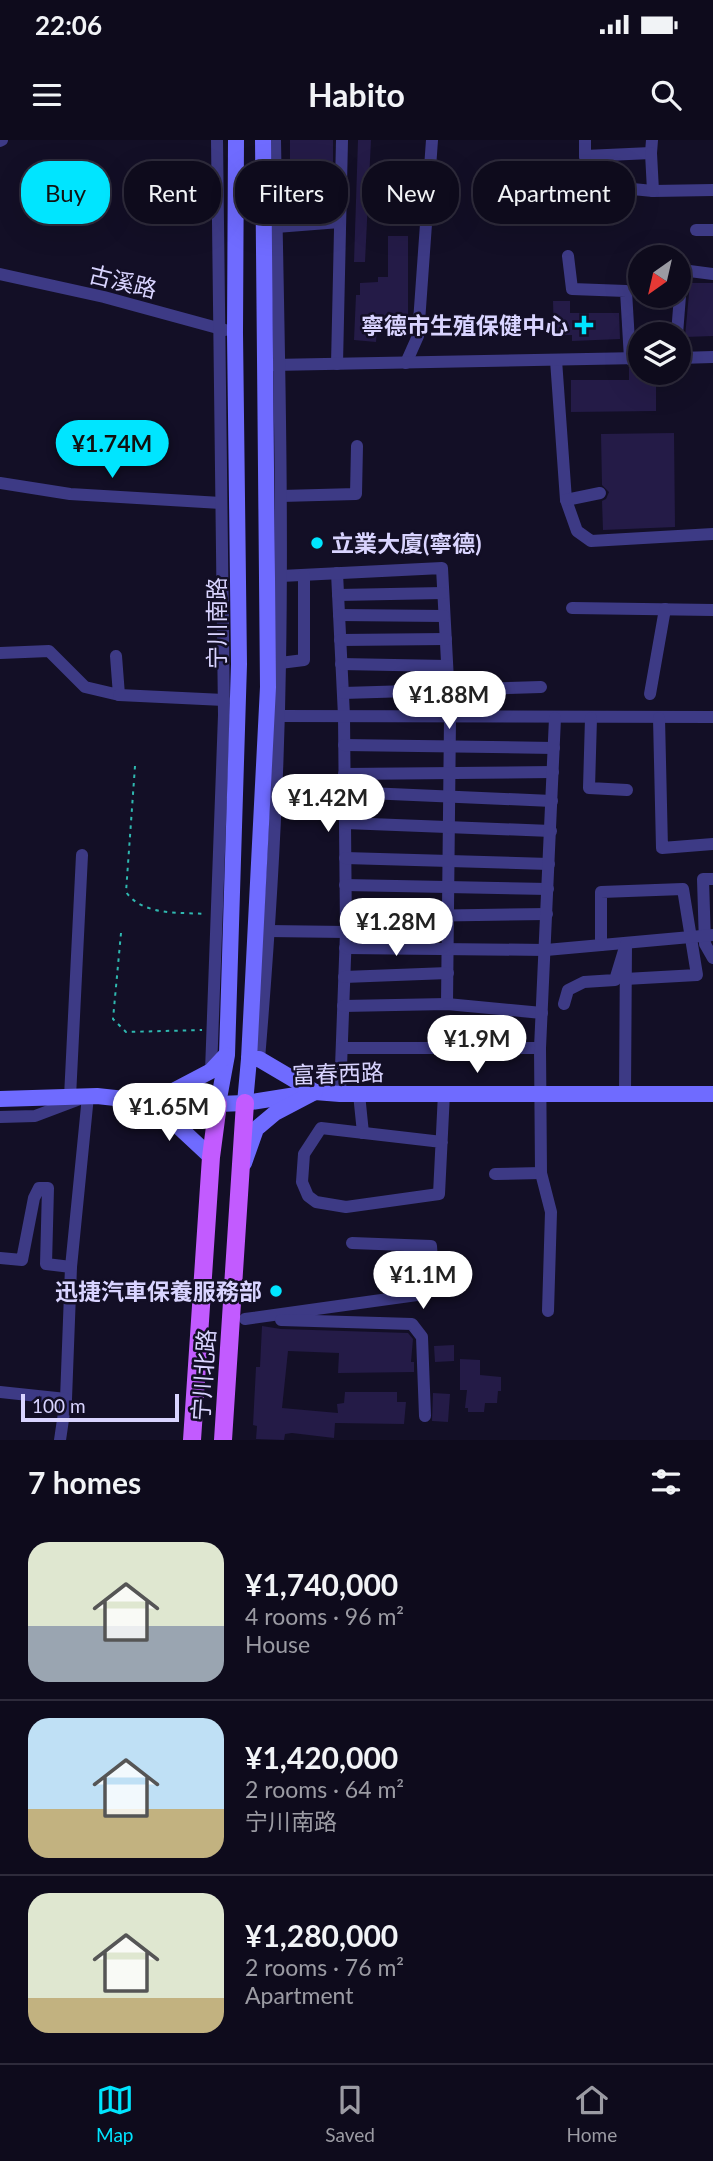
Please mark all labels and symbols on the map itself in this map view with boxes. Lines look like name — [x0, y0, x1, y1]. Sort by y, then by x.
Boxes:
north arrow — [628, 245, 691, 308]
street label: 古溪路 — [86, 259, 160, 303]
place label: 寧德市生殖保健中心 — [361, 311, 568, 339]
marker: 寧德市生殖保健中心 — [574, 315, 594, 335]
pin: ¥1.74M — [55, 420, 169, 480]
place label: 立業大廈(寧德) — [331, 529, 482, 557]
marker: 立業大廈(寧德) — [309, 535, 325, 551]
street label: 宁川南路 — [202, 577, 230, 669]
pin: ¥1.88M — [392, 672, 506, 731]
pin: ¥1.42M — [271, 774, 385, 834]
pin: ¥1.28M — [339, 898, 453, 958]
pin: ¥1.9M — [428, 1016, 526, 1075]
street label: 富春西路 — [292, 1057, 384, 1089]
pin: ¥1.65M — [112, 1084, 226, 1143]
pin: ¥1.1M — [374, 1252, 472, 1311]
place label: 迅捷汽車保養服務部 — [55, 1277, 262, 1305]
marker: 迅捷汽車保養服務部 — [268, 1283, 284, 1299]
street label: 宁川北路 — [186, 1328, 220, 1422]
scale bar — [21, 1391, 178, 1423]

